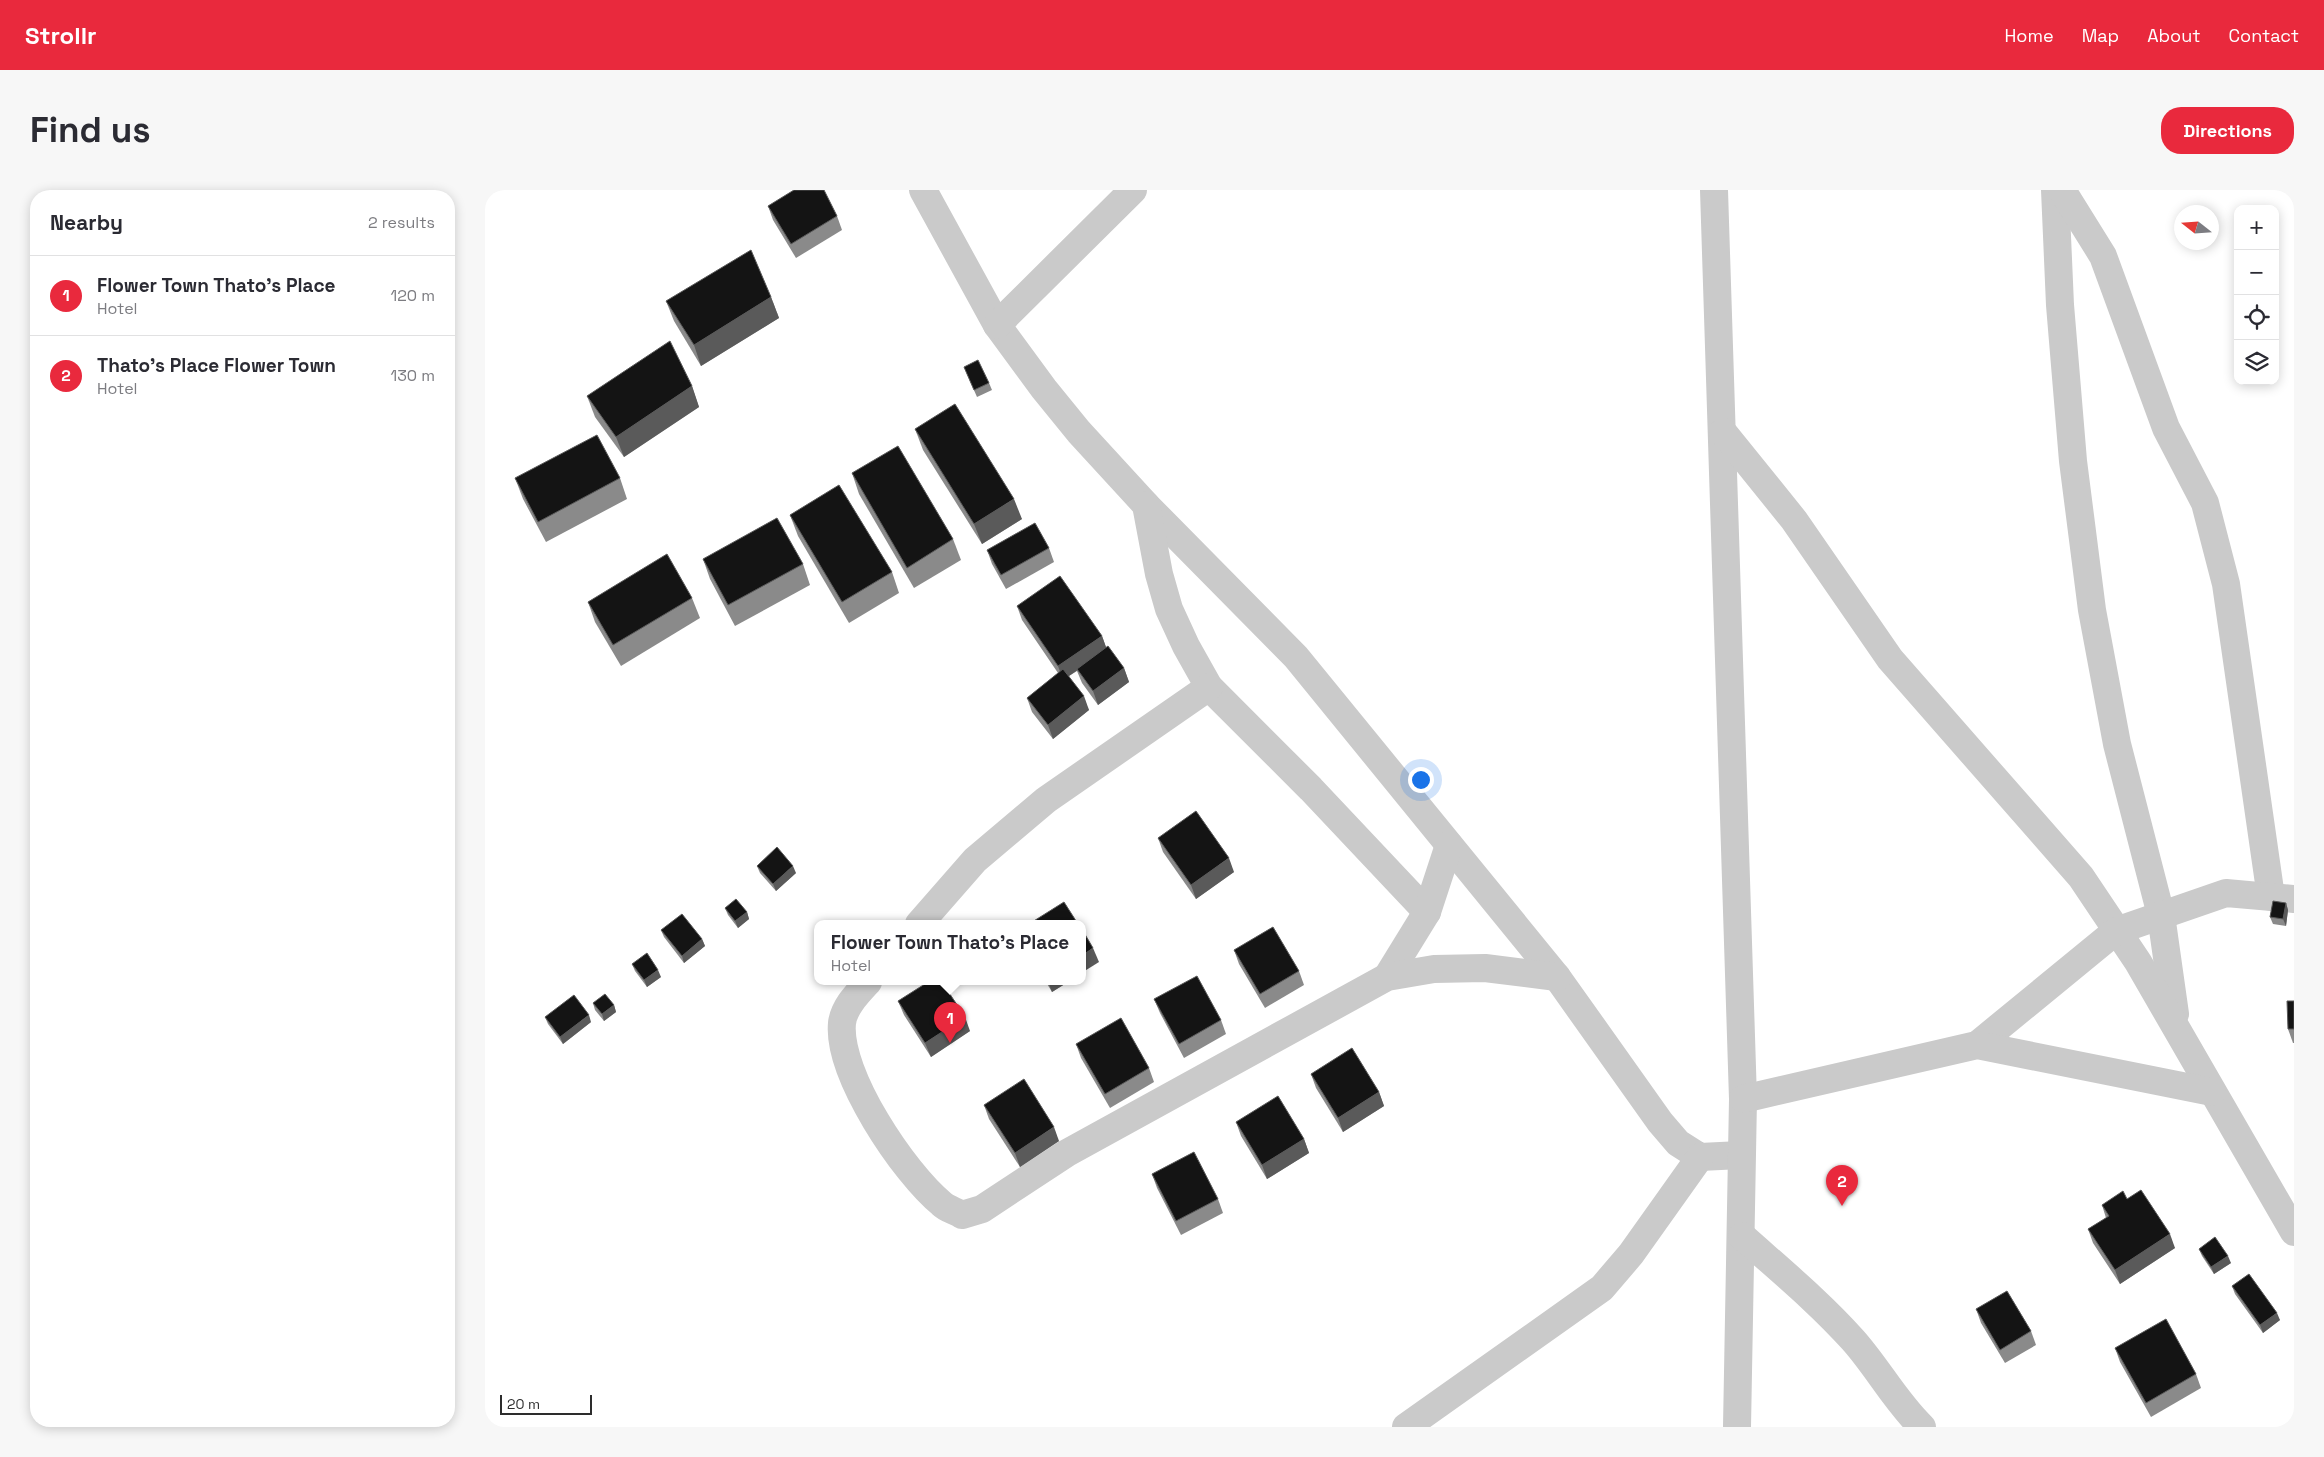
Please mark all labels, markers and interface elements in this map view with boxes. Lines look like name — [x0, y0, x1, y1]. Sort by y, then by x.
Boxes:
text: Strollr — [25, 20, 97, 51]
text: Home — [2005, 24, 2054, 47]
text: Map — [2082, 24, 2119, 47]
text: About — [2147, 24, 2201, 47]
text: Contact — [2229, 24, 2299, 47]
button: Directions — [2161, 107, 2294, 154]
text: Find us — [30, 108, 151, 152]
north arrow — [2174, 205, 2219, 250]
map controls — [2234, 205, 2279, 385]
button: + — [2234, 205, 2279, 250]
text: Nearby — [50, 209, 123, 236]
text: 2 results — [368, 212, 435, 233]
button: − — [2234, 250, 2279, 295]
text: Flower Town Thato's Place — [97, 273, 336, 298]
text: 1 — [62, 285, 70, 306]
text: 120 m — [391, 285, 435, 306]
button: locate — [2234, 295, 2279, 340]
text: Hotel — [97, 298, 138, 319]
button: layers — [2234, 340, 2279, 385]
text: Thato's Place Flower Town — [97, 353, 336, 378]
text: 2 — [61, 365, 71, 386]
text: 130 m — [391, 365, 435, 386]
text: Hotel — [97, 378, 138, 399]
your location — [1408, 767, 1434, 793]
popup — [814, 920, 1086, 985]
text: Flower Town Thato's Place — [831, 930, 1069, 955]
text: Hotel — [831, 955, 871, 976]
pin: 1 — [934, 1002, 966, 1043]
pin: 2 — [1826, 1165, 1858, 1206]
scale bar — [500, 1392, 593, 1415]
text: 20 m — [507, 1395, 540, 1413]

